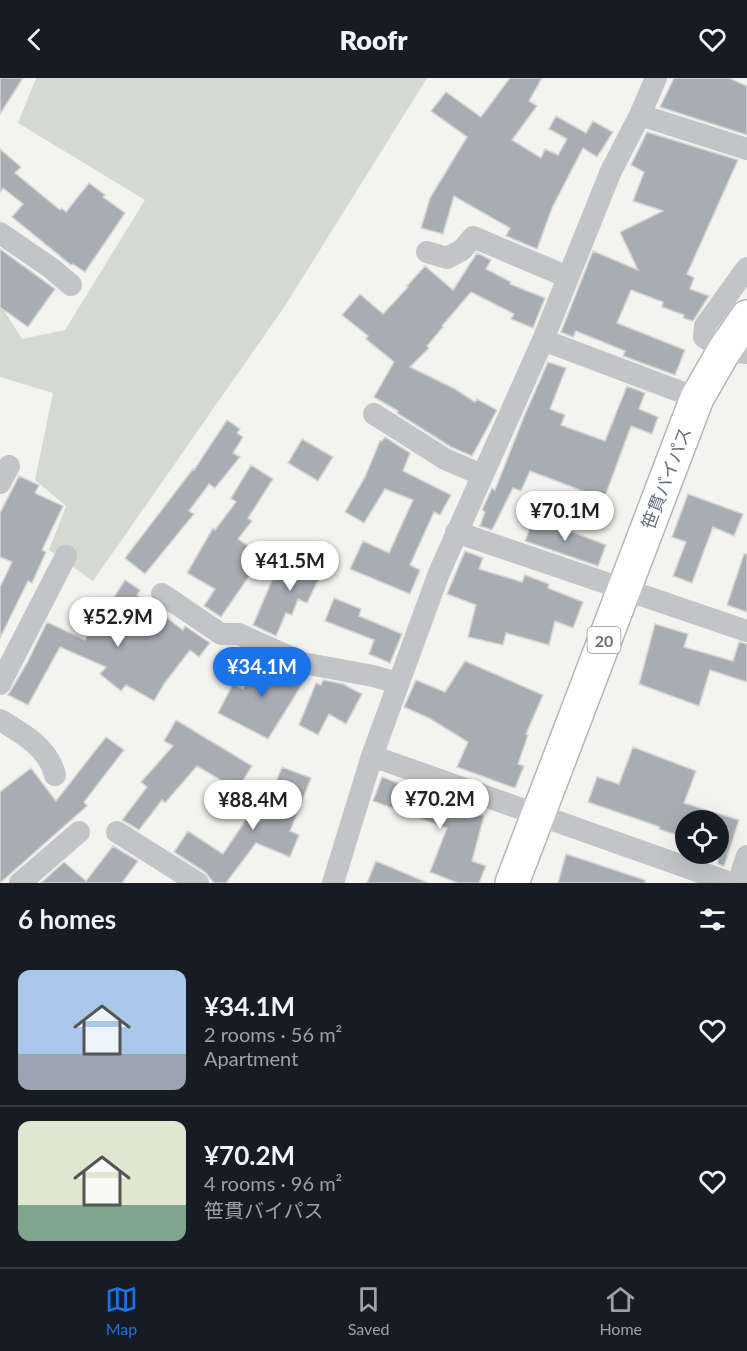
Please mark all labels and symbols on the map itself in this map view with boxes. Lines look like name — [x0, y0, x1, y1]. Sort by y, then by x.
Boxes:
street label: 笹貫バイパス — [636, 424, 696, 532]
pin: ¥70.1M — [516, 491, 614, 542]
pin: ¥41.5M — [241, 541, 339, 592]
pin: ¥52.9M — [69, 597, 167, 648]
road number: 20 — [588, 627, 620, 653]
pin: ¥34.1M — [213, 647, 311, 698]
pin: ¥70.2M — [391, 779, 489, 830]
pin: ¥88.4M — [204, 780, 302, 831]

